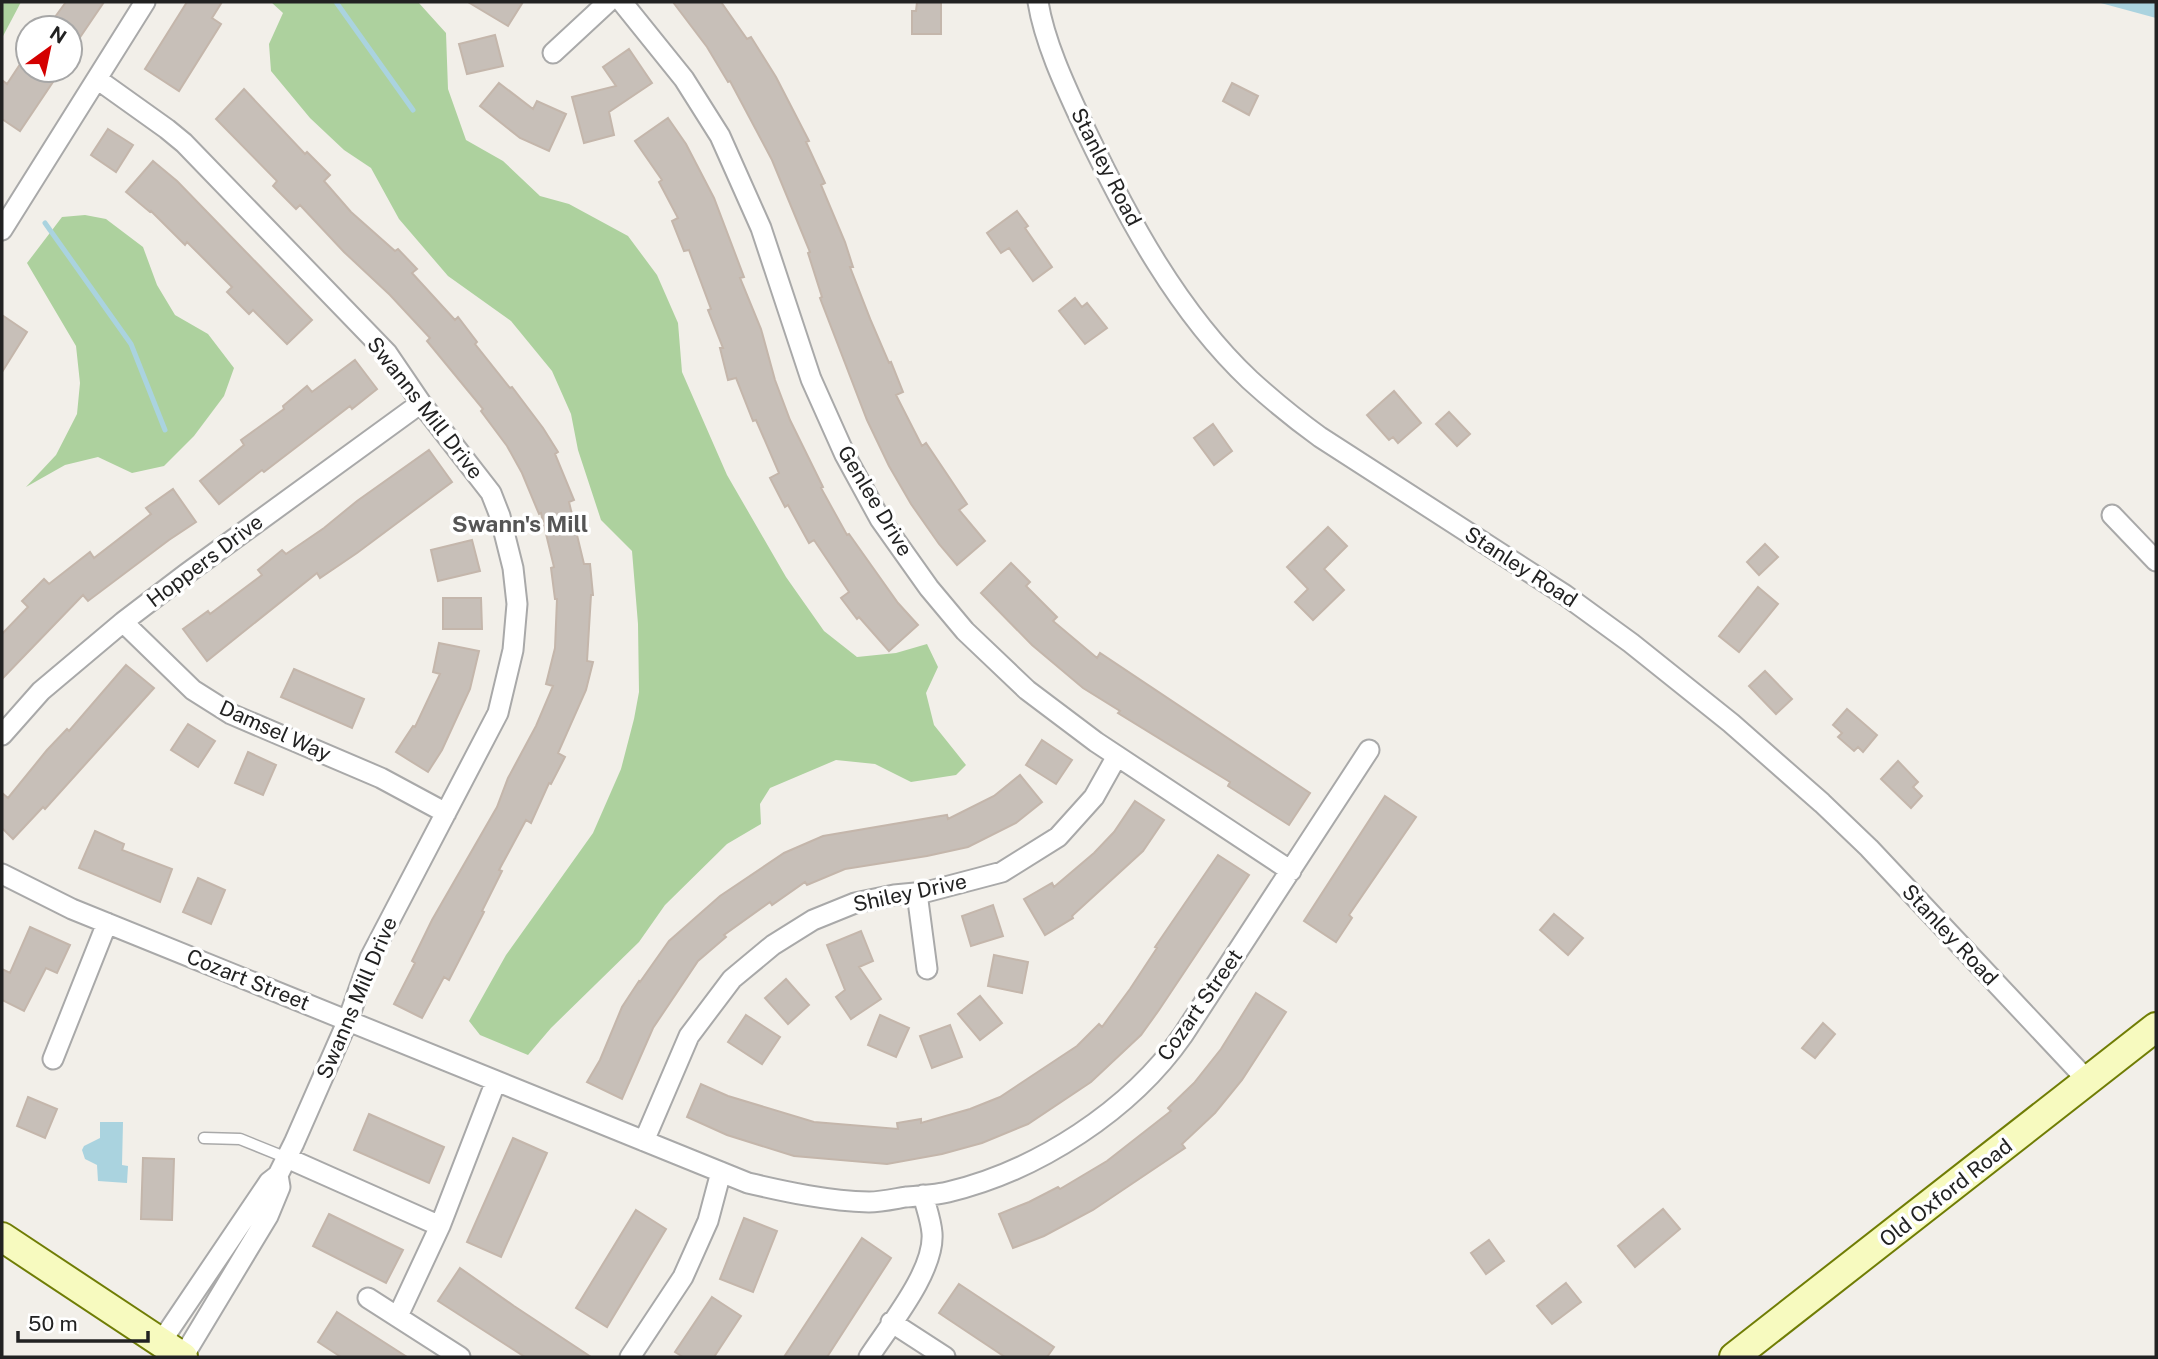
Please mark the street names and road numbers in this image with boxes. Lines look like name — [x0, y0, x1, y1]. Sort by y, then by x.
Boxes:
street label: Stanley Road — [1066, 104, 1147, 230]
street label: Swanns Mill Drive — [362, 332, 489, 484]
street label: Genlee Drive — [833, 441, 918, 560]
street label: Hoppers Drive — [142, 509, 268, 612]
street label: Stanley Road — [1460, 521, 1582, 612]
street label: Damsel Way — [216, 695, 335, 766]
street label: Shiley Drive — [851, 868, 969, 917]
street label: Stanley Road — [1897, 879, 2004, 990]
street label: Swanns Mill Drive — [311, 913, 402, 1083]
street label: Cozart Street — [183, 944, 313, 1016]
street label: Cozart Street — [1152, 944, 1247, 1065]
street label: Old Oxford Road — [1874, 1133, 2017, 1252]

